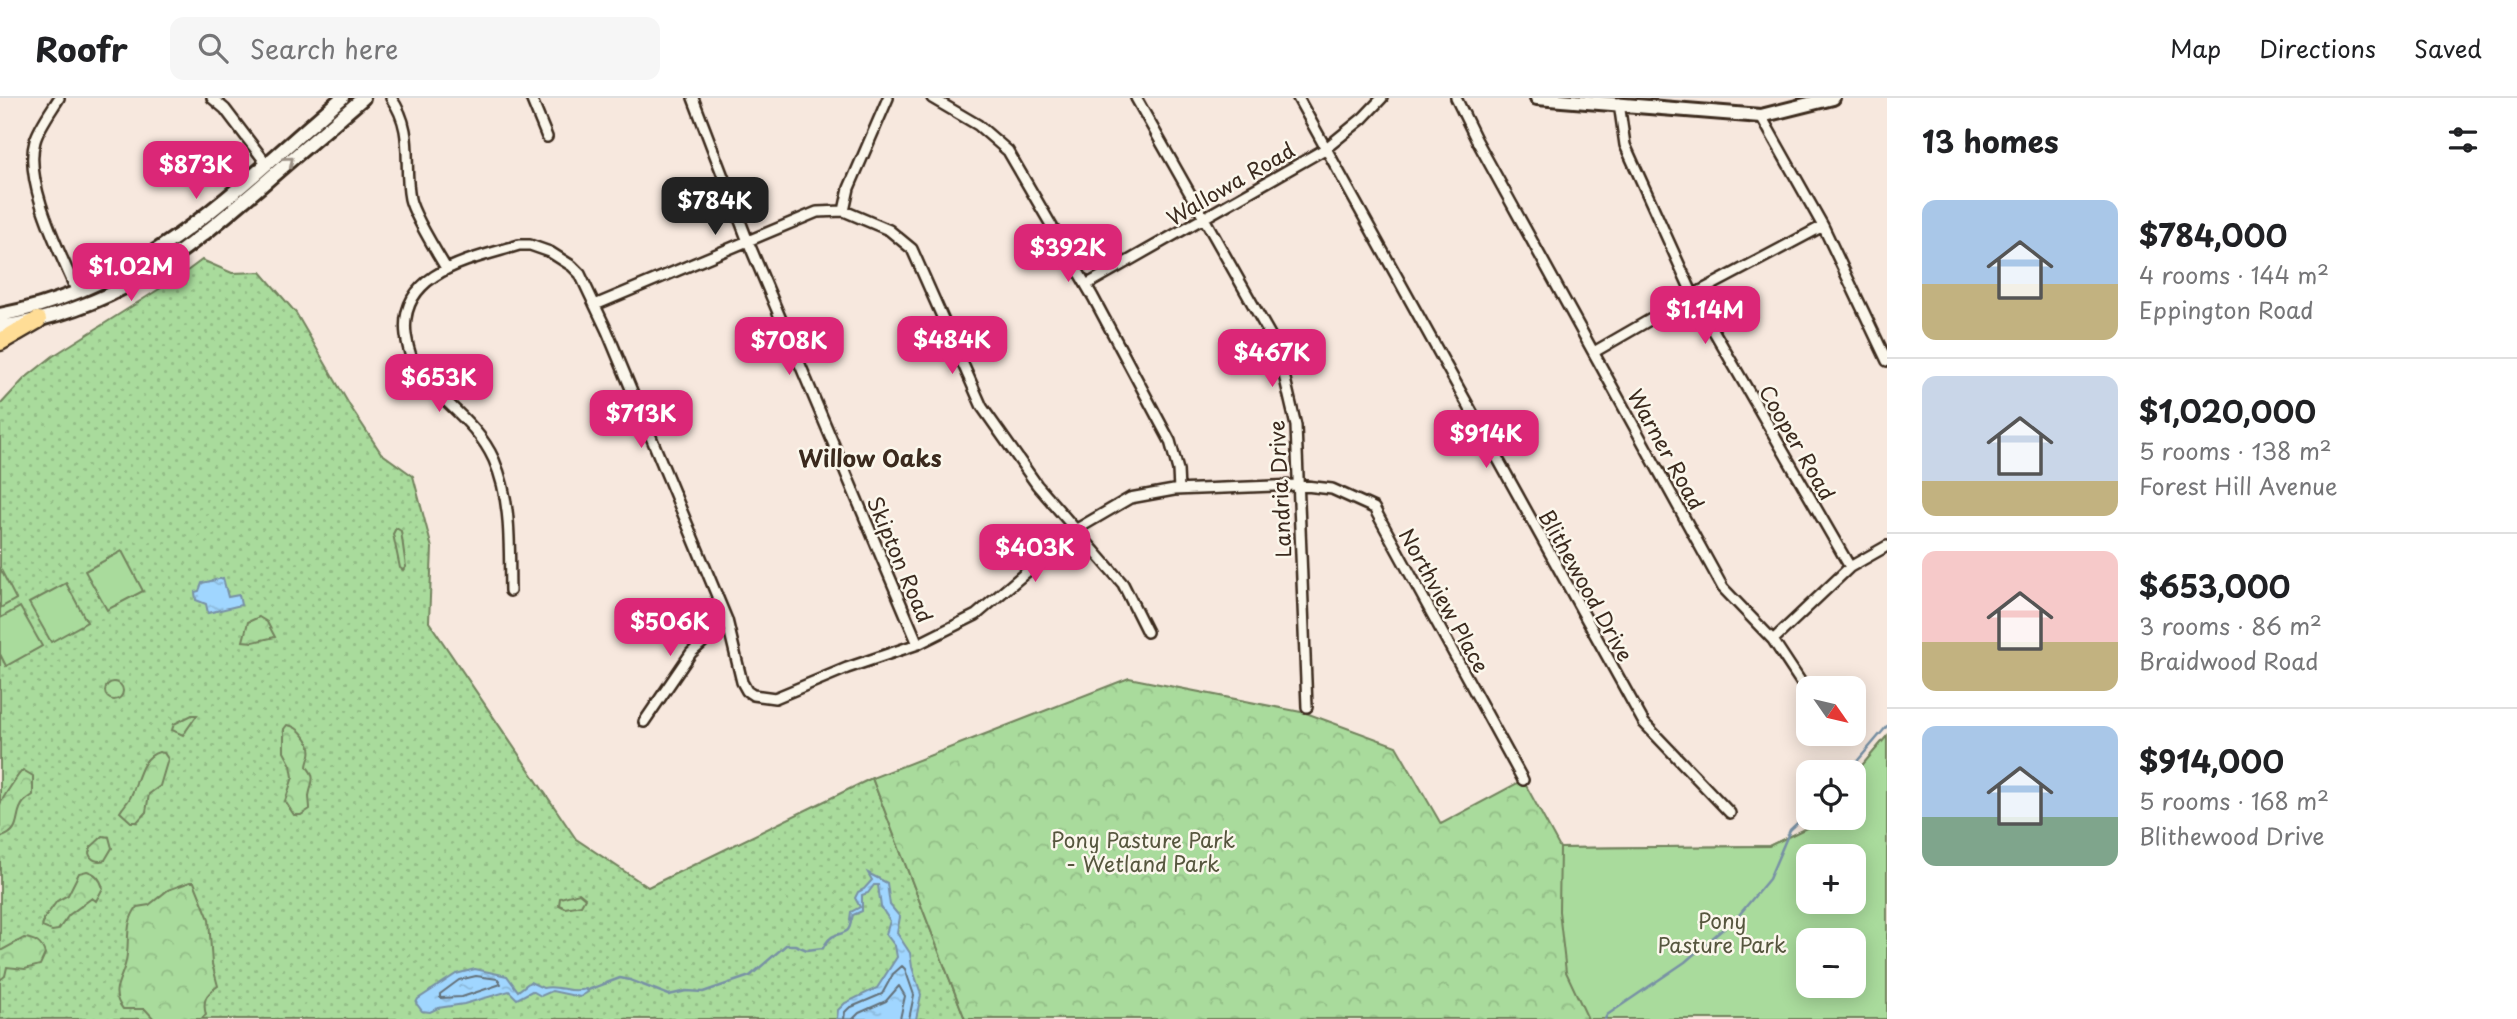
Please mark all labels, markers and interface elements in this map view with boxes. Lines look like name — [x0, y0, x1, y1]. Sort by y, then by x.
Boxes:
search box — [170, 17, 660, 80]
text: Roofr — [35, 23, 128, 73]
icon: search — [194, 29, 232, 67]
text: Search here — [250, 29, 398, 68]
text: Map — [2170, 30, 2221, 66]
text: Directions — [2259, 30, 2376, 66]
text: Saved — [2414, 30, 2482, 66]
text: 13 homes — [1922, 118, 2059, 163]
icon: filters — [2444, 121, 2482, 159]
street label: Wallowa Road — [1160, 133, 1300, 233]
pin: $873K — [147, 141, 245, 201]
text: $873K — [159, 146, 233, 181]
one-way arrow — [281, 157, 294, 169]
pin: $784K — [666, 178, 764, 237]
text: $784K — [678, 182, 752, 217]
text: $784,000 — [2139, 212, 2287, 257]
pin: $392K — [1019, 225, 1117, 284]
icon: home — [1978, 228, 2062, 312]
text: $392K — [1030, 229, 1106, 264]
pin: $1.02M — [74, 244, 188, 303]
text: $1.02M — [89, 248, 173, 283]
text: 4 rooms · 144 m² — [2139, 257, 2329, 292]
pin: $1.14M — [1648, 286, 1762, 346]
text: $1.14M — [1666, 291, 1744, 326]
text: Eppington Road — [2139, 292, 2314, 327]
pin: $484K — [903, 316, 1001, 376]
pin: $708K — [740, 317, 838, 377]
text: $484K — [913, 321, 991, 356]
text: $708K — [751, 322, 827, 357]
pin: $467K — [1223, 330, 1321, 389]
text: $467K — [1234, 334, 1310, 369]
pin: $653K — [390, 354, 488, 414]
text: $653K — [401, 359, 477, 394]
street label: Cooper Road — [1752, 378, 1844, 506]
street label: Warner Road — [1621, 383, 1713, 515]
text: $1,020,000 — [2139, 388, 2316, 433]
pin: $713K — [592, 390, 690, 450]
text: $713K — [606, 395, 676, 430]
icon: home — [1978, 404, 2062, 488]
pin: $914K — [1437, 410, 1535, 470]
text: $914K — [1450, 415, 1522, 450]
street label: Landria Drive — [1259, 419, 1299, 559]
text: 5 rooms · 138 m² — [2139, 433, 2332, 468]
district label: Willow Oaks — [798, 440, 942, 475]
text: Forest Hill Avenue — [2139, 468, 2338, 503]
street label: Skipton Road — [860, 491, 942, 627]
street label: Blithewood Drive — [1532, 503, 1642, 667]
street label: Northview Place — [1392, 522, 1498, 678]
pin: $403K — [986, 524, 1084, 584]
text: $403K — [995, 529, 1075, 564]
text: $653,000 — [2139, 563, 2290, 608]
icon: home — [1978, 579, 2062, 663]
pin: $506K — [621, 598, 719, 658]
text: $506K — [630, 603, 710, 638]
text: 3 rooms · 86 m² — [2139, 608, 2322, 643]
text: Braidwood Road — [2139, 643, 2318, 678]
north arrow — [1796, 676, 1866, 746]
map controls — [1796, 676, 1866, 998]
text: $914,000 — [2139, 738, 2284, 783]
icon: home — [1978, 754, 2062, 838]
button: locate — [1796, 760, 1866, 830]
text: 5 rooms · 168 m² — [2139, 783, 2329, 818]
text: Blithewood Drive — [2139, 818, 2325, 853]
park label: Pony Pasture Park - Wetland Park — [1051, 823, 1235, 879]
button: + — [1796, 844, 1866, 914]
park label: Pony Pasture Park — [1658, 904, 1787, 960]
button: − — [1796, 928, 1866, 998]

